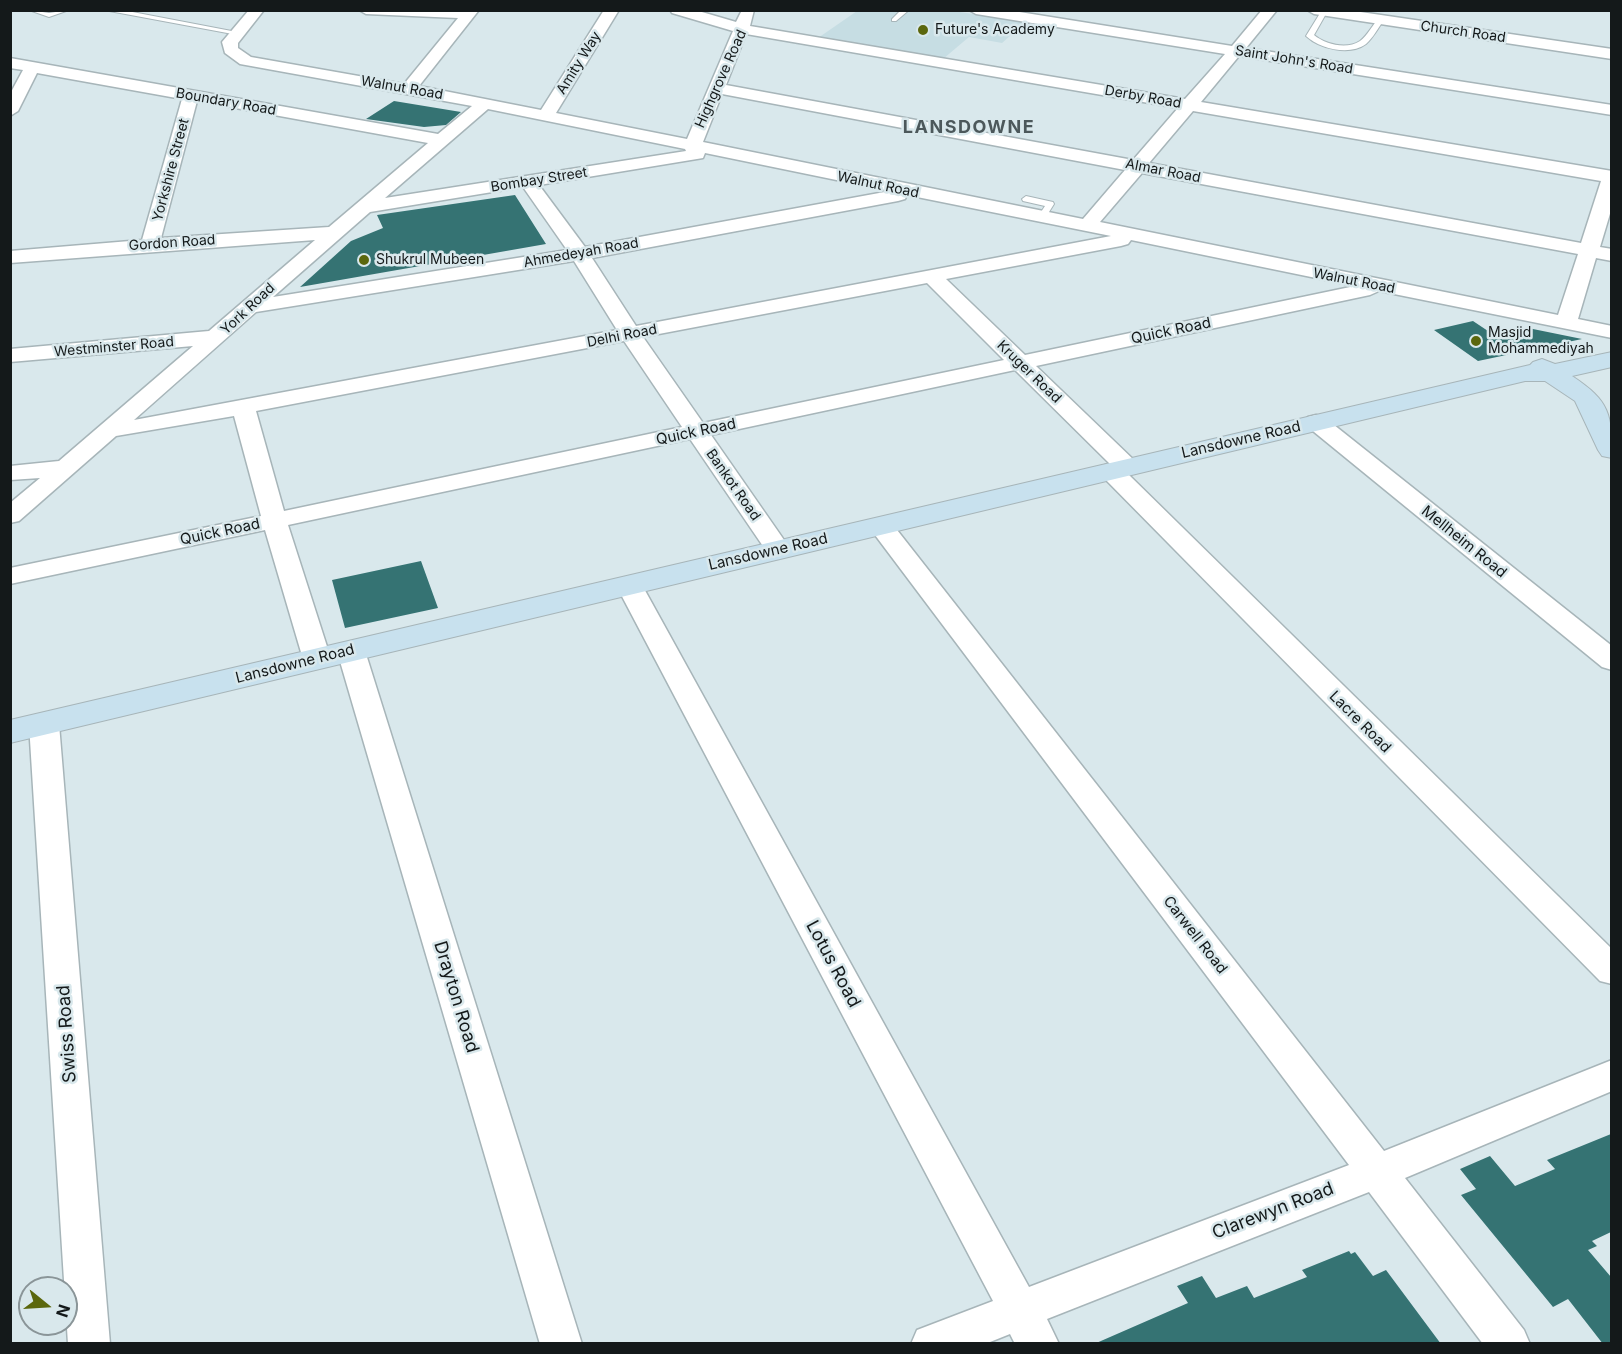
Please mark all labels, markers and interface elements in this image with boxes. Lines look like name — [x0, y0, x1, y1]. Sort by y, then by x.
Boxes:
street label: Church Road — [1419, 18, 1507, 46]
place label: Future's Academy — [935, 22, 1055, 38]
marker: Future's Academy — [916, 23, 930, 37]
street label: Highgrove Road — [692, 27, 750, 131]
street label: Amity Way — [553, 29, 605, 97]
street label: Saint John's Road — [1234, 42, 1354, 78]
street label: Walnut Road — [360, 73, 444, 103]
street label: Derby Road — [1103, 82, 1183, 112]
street label: Boundary Road — [175, 85, 277, 119]
street label: Yorkshire Street — [149, 117, 193, 223]
district label: LANSDOWNE — [903, 117, 1035, 139]
street label: Almar Road — [1124, 155, 1202, 187]
street label: Bombay Street — [490, 164, 588, 196]
street label: Walnut Road — [836, 168, 920, 202]
street label: Gordon Road — [128, 232, 216, 254]
street label: Ahmedeyah Road — [522, 235, 640, 271]
place label: Shukrul Mubeen — [376, 252, 484, 268]
marker: Shukrul Mubeen — [357, 253, 371, 267]
street label: Walnut Road — [1312, 265, 1396, 297]
street label: York Road — [218, 280, 278, 338]
street label: Quick Road — [1129, 314, 1213, 348]
street label: Delhi Road — [586, 321, 658, 351]
place label: Masjid Mohammediyah — [1488, 325, 1594, 358]
street label: Westminster Road — [53, 333, 175, 361]
marker: Masjid Mohammediyah — [1469, 334, 1483, 348]
street label: Kruger Road — [993, 337, 1065, 407]
street label: Quick Road — [654, 415, 738, 449]
street label: Lansdowne Road — [1180, 418, 1302, 462]
street label: Bankot Road — [702, 446, 764, 524]
street label: Mellheim Road — [1418, 502, 1510, 582]
street label: Quick Road — [178, 515, 262, 549]
street label: Lansdowne Road — [707, 530, 829, 574]
street label: Lansdowne Road — [234, 641, 356, 687]
street label: Lacre Road — [1325, 687, 1395, 757]
street label: Carwell Road — [1159, 893, 1231, 977]
street label: Lotus Road — [801, 917, 865, 1011]
street label: Drayton Road — [429, 939, 483, 1055]
street label: Swiss Road — [53, 984, 81, 1084]
street label: Clarewyn Road — [1209, 1178, 1337, 1244]
north arrow — [18, 1276, 78, 1336]
text: N — [52, 1302, 75, 1320]

